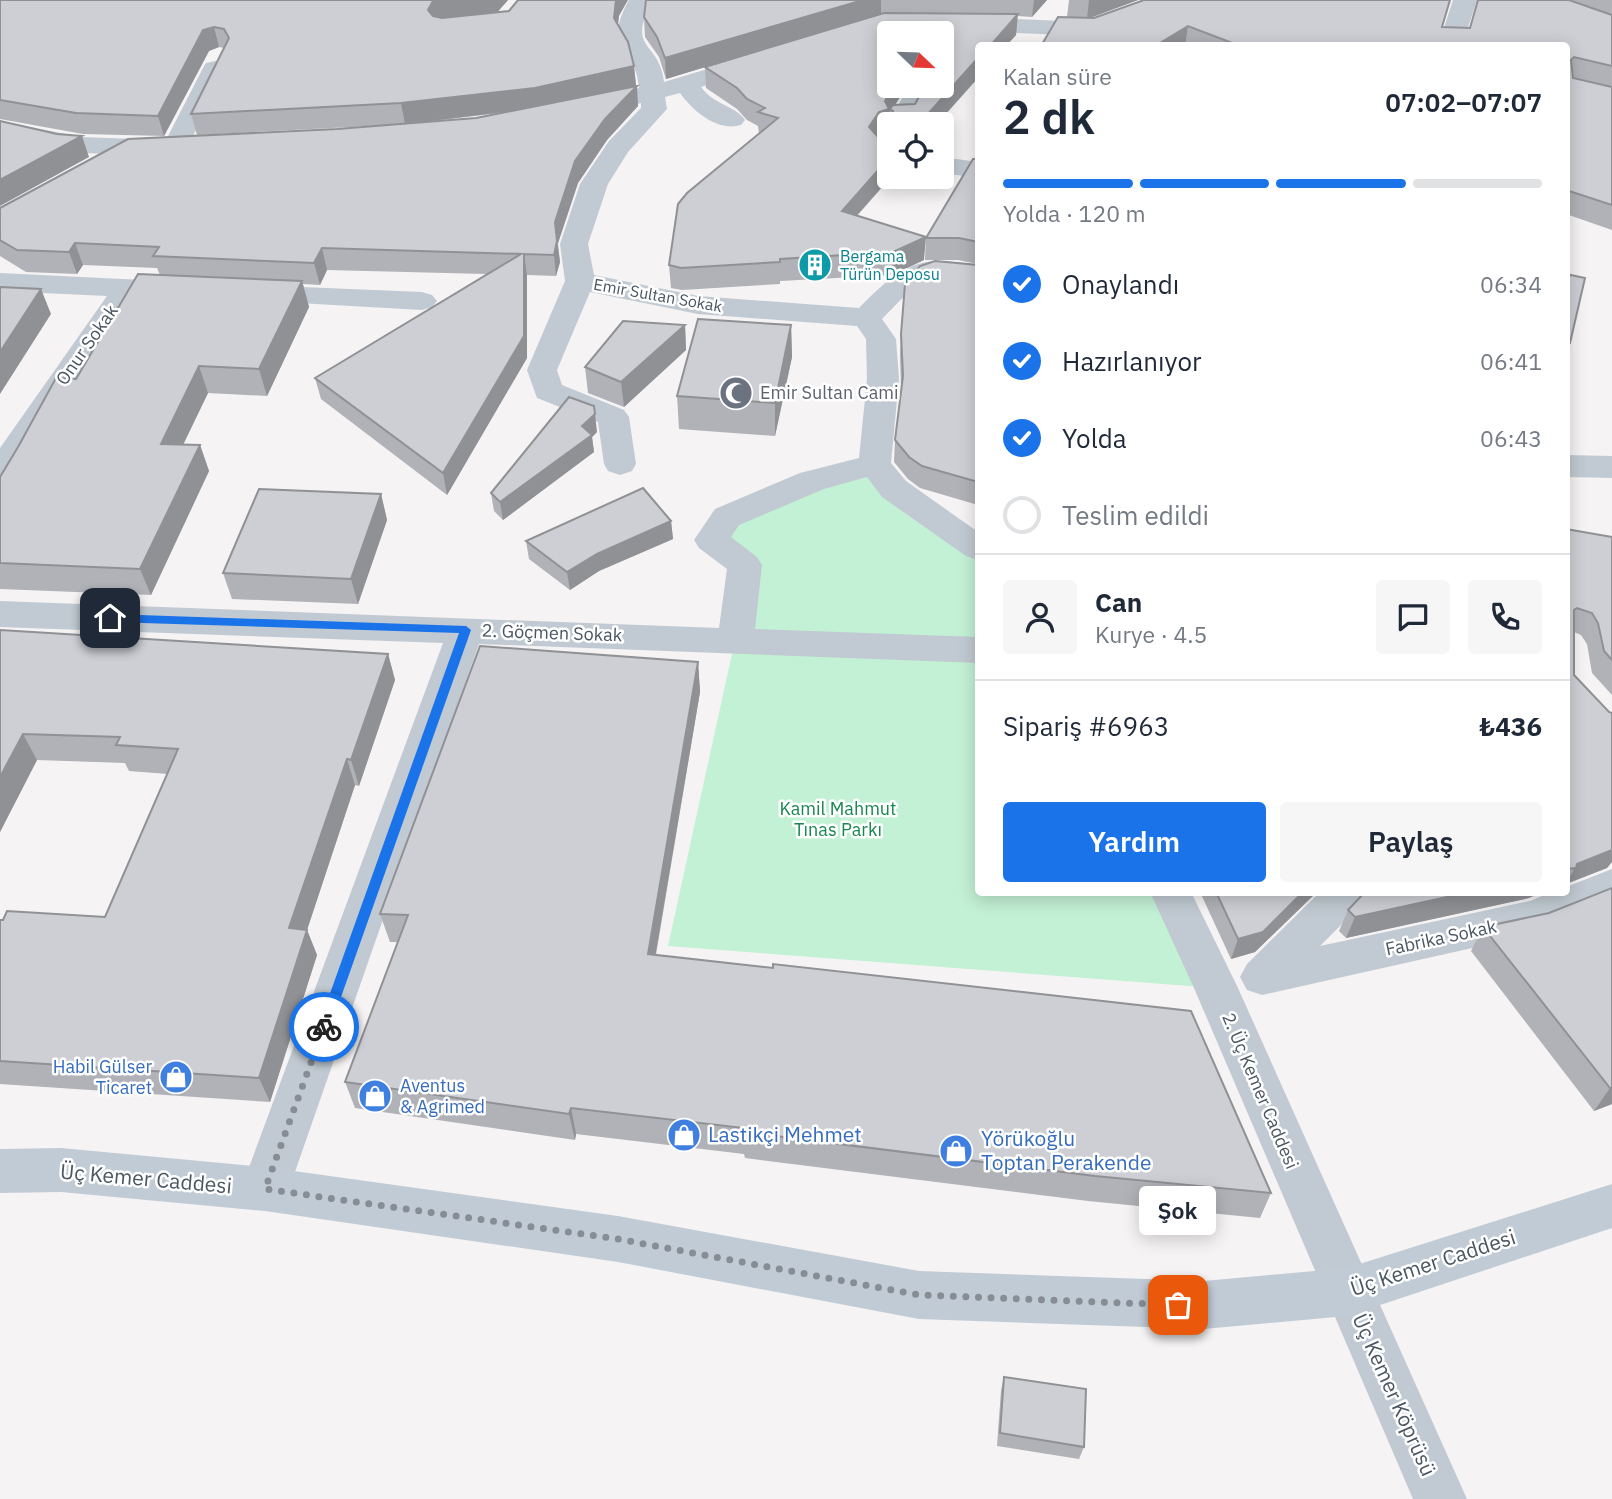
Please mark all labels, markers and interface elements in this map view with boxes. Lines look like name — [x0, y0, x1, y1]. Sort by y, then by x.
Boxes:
north arrow — [877, 21, 954, 98]
map controls — [877, 21, 954, 189]
text: Kalan süre — [1003, 61, 1112, 91]
text: 07:02–07:07 — [1385, 85, 1542, 119]
text: 2 dk — [1003, 87, 1095, 147]
button: locate — [877, 112, 954, 189]
text: Yolda · 120 m — [1003, 198, 1146, 228]
building icon: Bergama Türün Deposu — [796, 246, 834, 284]
place label: Bergama Türün Deposu — [840, 246, 940, 284]
icon: check — [1003, 265, 1041, 303]
text: Onaylandı — [1062, 267, 1179, 301]
text: 06:34 — [1480, 269, 1542, 299]
street label: Emir Sultan Sokak — [592, 274, 724, 316]
street label: Onur Sokak — [50, 300, 123, 389]
icon: check — [1003, 342, 1041, 380]
text: Hazırlanıyor — [1062, 344, 1202, 378]
text: 06:41 — [1480, 346, 1542, 376]
mosque icon: Emir Sultan Cami — [717, 374, 755, 412]
place label: Emir Sultan Cami — [760, 381, 898, 404]
icon: check — [1003, 419, 1041, 457]
text: Yolda — [1062, 421, 1127, 455]
text: 06:43 — [1480, 423, 1542, 453]
text: Teslim edildi — [1062, 498, 1209, 532]
button: person — [1003, 580, 1077, 654]
button: chat — [1376, 580, 1450, 654]
button: phone — [1468, 580, 1542, 654]
text: Can — [1095, 585, 1142, 619]
pin — [80, 588, 140, 648]
icon: home — [91, 599, 129, 637]
street label: 2. Göçmen Sokak — [481, 619, 623, 646]
text: Kurye · 4.5 — [1095, 619, 1207, 649]
text: Sipariş #6963 — [1003, 709, 1169, 743]
text: ₺436 — [1479, 709, 1542, 743]
park label: Kamil Mahmut Tınas Parkı — [780, 797, 896, 841]
button: Yardım — [1003, 802, 1266, 882]
button: Paylaş — [1280, 802, 1542, 882]
street label: Fabrika Sokak — [1383, 914, 1499, 960]
courier — [289, 992, 359, 1062]
icon: bike — [305, 1008, 343, 1046]
street label: 2. Üç Kemer Caddesi — [1217, 1009, 1304, 1172]
place label: Habil Gülser Ticaret — [53, 1055, 152, 1099]
shop icon: Habil Gülser Ticaret — [157, 1058, 195, 1096]
place label: Aventus & Agrimed — [400, 1074, 485, 1118]
shop icon: Aventus & Agrimed — [356, 1077, 394, 1115]
shop icon: Lastikçi Mehmet — [665, 1116, 703, 1154]
place label: Lastikçi Mehmet — [708, 1120, 862, 1148]
place label: Yörükoğlu Toptan Perakende — [981, 1124, 1151, 1176]
shop icon: Yörükoğlu Toptan Perakende — [937, 1132, 975, 1170]
street label: Üç Kemer Caddesi — [59, 1157, 233, 1199]
callout: Şok — [1140, 1186, 1216, 1235]
text: Şok — [1158, 1195, 1197, 1225]
street label: Üç Kemer Caddesi — [1346, 1222, 1519, 1302]
pin — [1148, 1275, 1208, 1335]
icon: bag — [1159, 1286, 1197, 1324]
street label: Üç Kemer Köprüsü — [1347, 1309, 1443, 1480]

